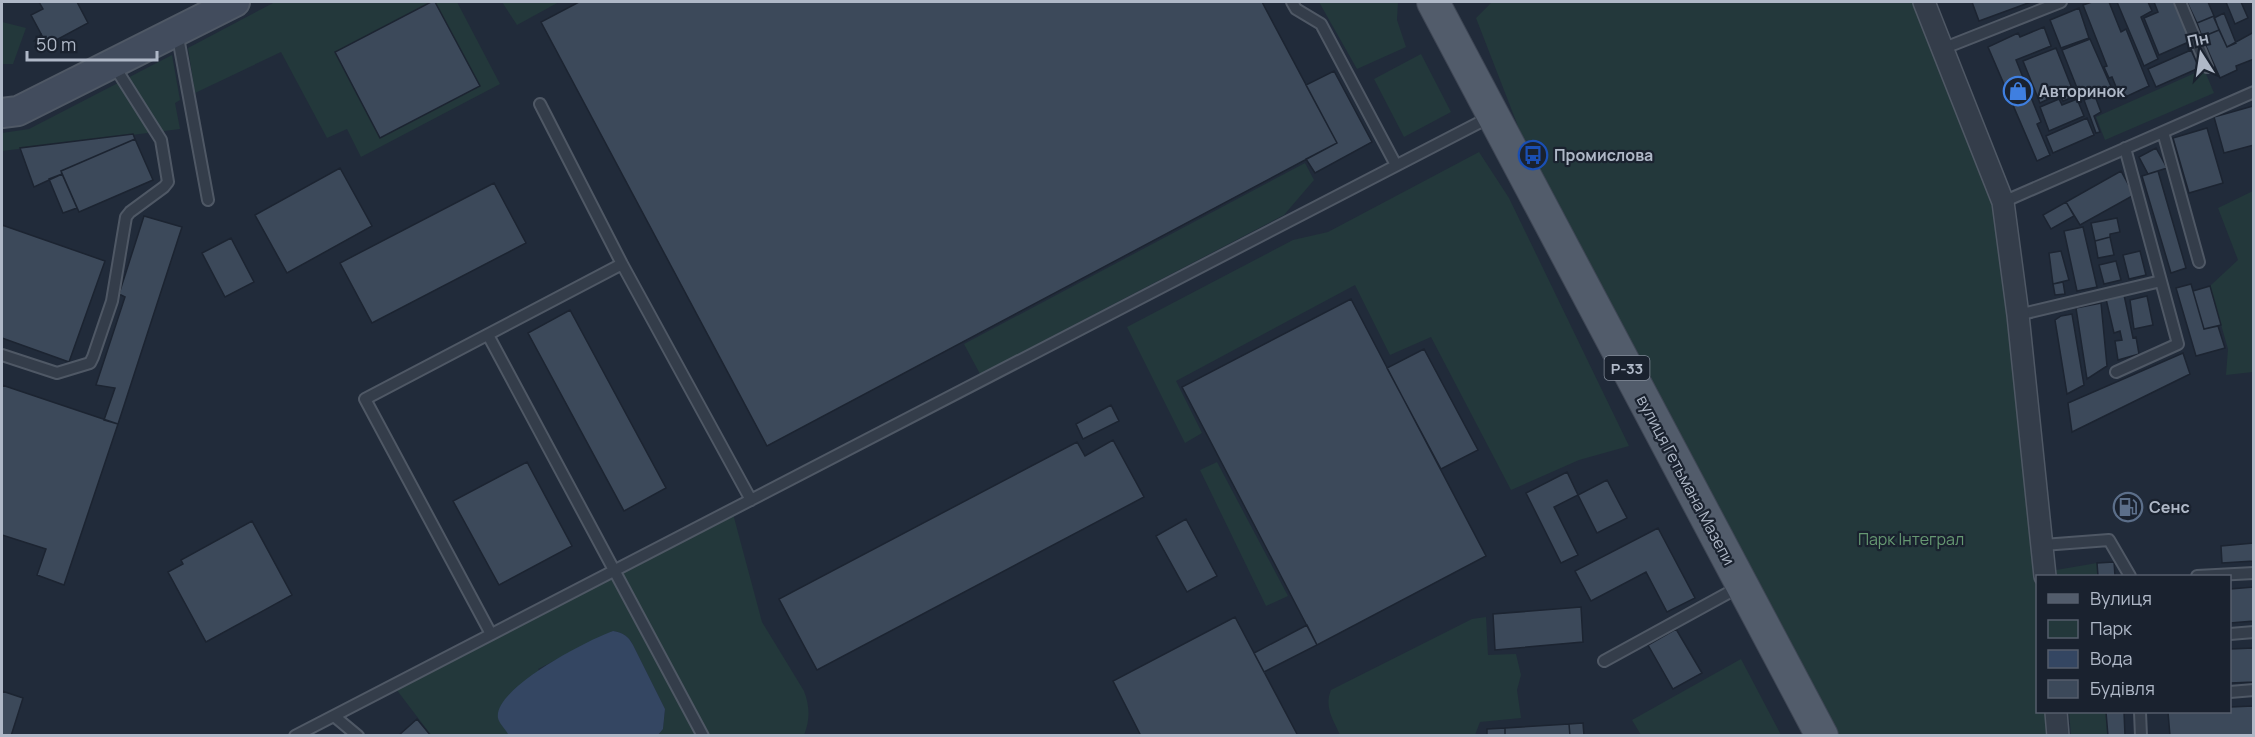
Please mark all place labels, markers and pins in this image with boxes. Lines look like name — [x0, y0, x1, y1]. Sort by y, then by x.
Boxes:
shop icon: Авторинок — [2002, 75, 2034, 107]
place label: Авторинок — [2039, 80, 2125, 102]
bus stop icon: Промислова — [1517, 139, 1549, 171]
place label: Промислова — [1554, 144, 1653, 166]
fuel station icon: Сенс — [2112, 491, 2144, 523]
place label: Сенс — [2149, 496, 2190, 518]

